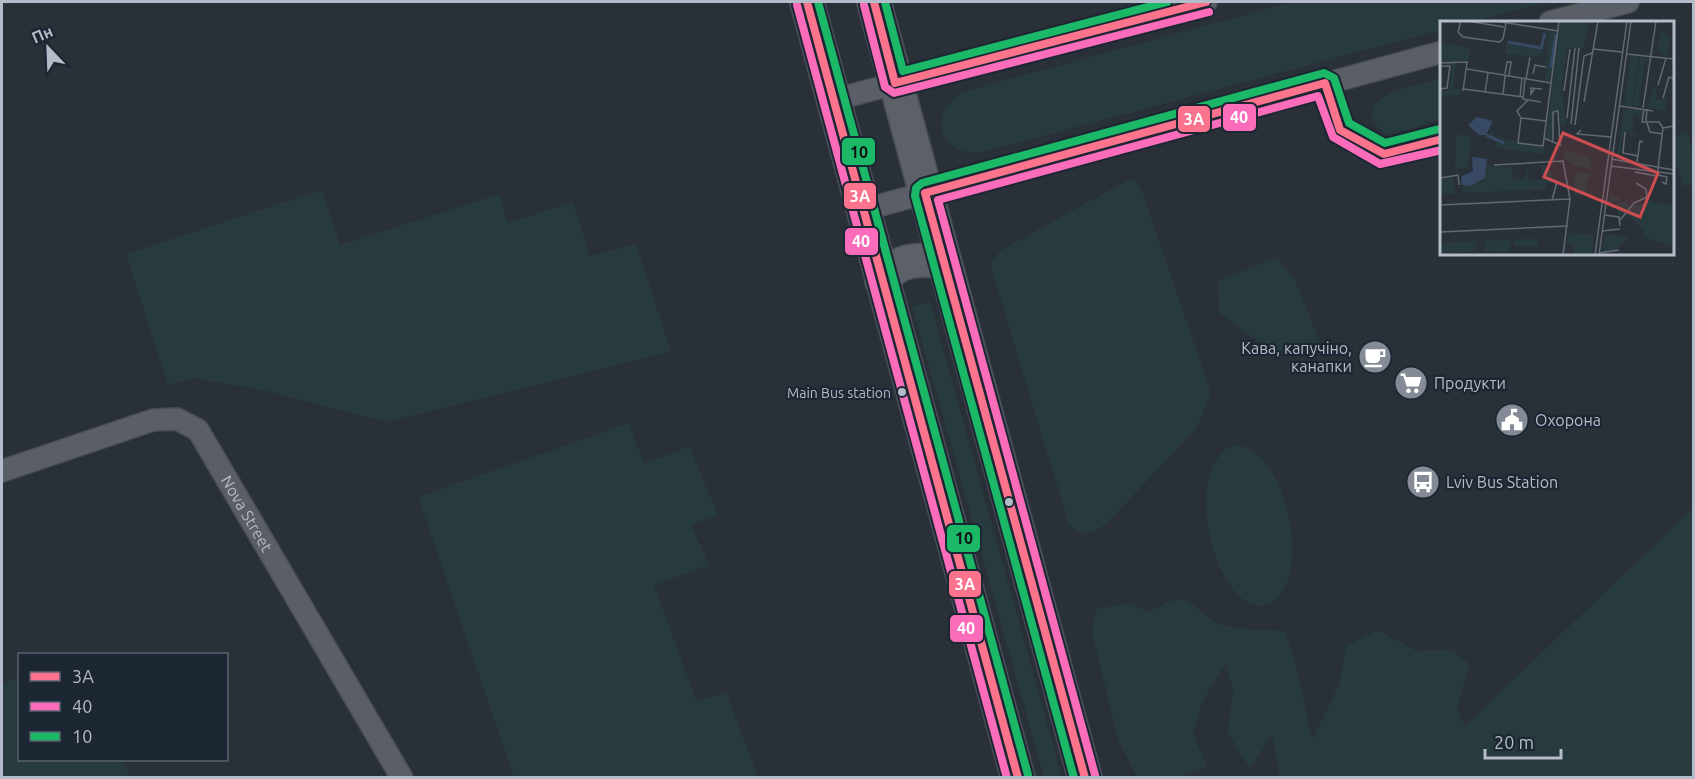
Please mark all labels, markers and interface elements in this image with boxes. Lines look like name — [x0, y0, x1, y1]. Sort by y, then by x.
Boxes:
north arrow — [18, 18, 78, 78]
inset map — [1440, 21, 1674, 255]
text: Пн — [29, 22, 55, 47]
line badge: 40 — [1222, 103, 1257, 132]
line badge: 3А — [1177, 105, 1211, 133]
text: 40 — [1230, 108, 1248, 126]
text: 3А — [1184, 110, 1205, 128]
line badge: 10 — [841, 137, 876, 166]
text: 10 — [850, 143, 868, 161]
line badge: 3А — [843, 182, 877, 210]
text: 3А — [850, 187, 871, 205]
line badge: 40 — [844, 227, 879, 256]
text: 40 — [852, 232, 870, 250]
place label: Кава, капучіно, канапки — [1241, 339, 1352, 375]
cafe icon: Кава, капучіно, канапки — [1357, 339, 1393, 375]
supermarket icon: Продукти — [1393, 365, 1429, 401]
place label: Продукти — [1434, 374, 1506, 392]
place label: Main Bus station — [787, 385, 891, 401]
marker: Main Bus station — [896, 386, 908, 398]
public building icon: Охорона — [1494, 402, 1530, 438]
place label: Охорона — [1535, 411, 1601, 429]
bus stop icon: Lviv Bus Station — [1405, 464, 1441, 500]
street label: Nova Street — [218, 472, 277, 555]
place label: Lviv Bus Station — [1446, 473, 1558, 491]
unlabelled marker — [1003, 496, 1015, 508]
line badge: 10 — [946, 524, 981, 553]
text: 10 — [955, 529, 973, 547]
line badge: 3А — [948, 570, 982, 598]
text: 3А — [955, 575, 976, 593]
line badge: 40 — [949, 614, 984, 643]
text: 40 — [957, 619, 975, 637]
legend — [18, 653, 228, 761]
text: 3А — [72, 666, 94, 686]
text: 40 — [72, 696, 92, 716]
scale bar — [1485, 722, 1562, 760]
text: 10 — [72, 726, 92, 746]
text: 20 m — [1494, 732, 1534, 752]

